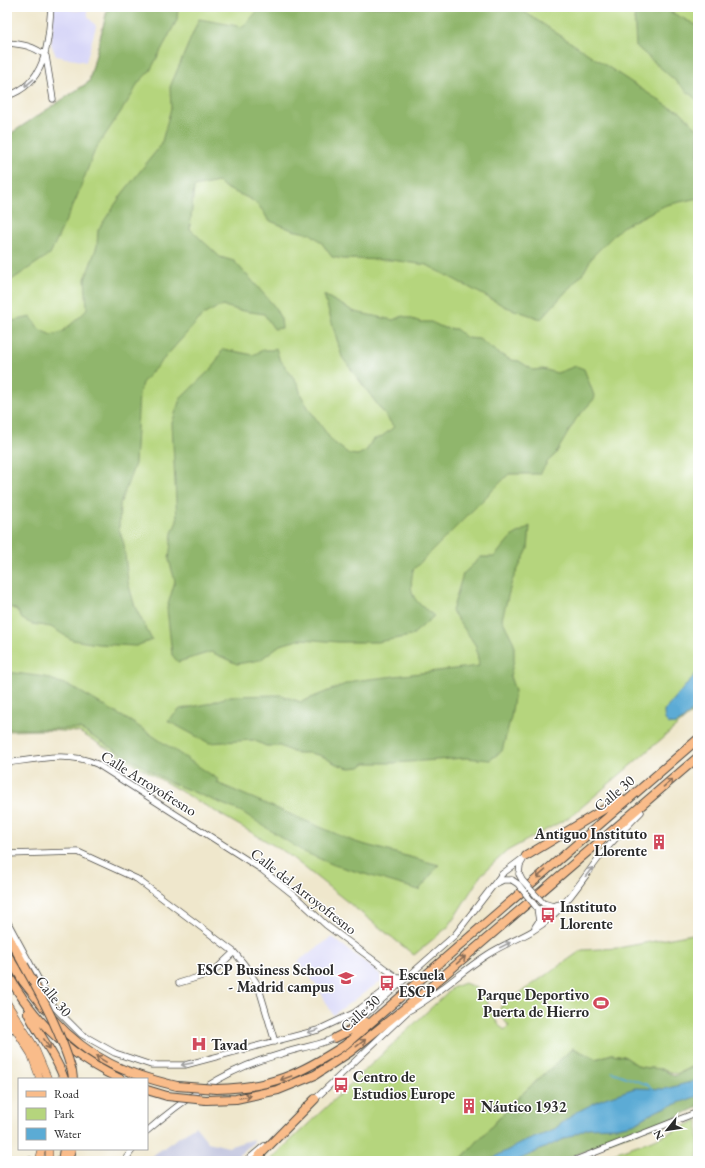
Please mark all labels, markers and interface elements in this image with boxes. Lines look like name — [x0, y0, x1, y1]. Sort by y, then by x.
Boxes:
one-way arrow — [24, 78, 35, 87]
street label: Calle Arroyofresno — [98, 746, 200, 820]
street label: Calle 30 — [590, 771, 638, 815]
one-way arrow — [663, 778, 674, 787]
place label: Antiguo Instituto Llorente — [534, 824, 647, 860]
building icon: Antiguo Instituto Llorente — [650, 833, 668, 851]
street label: Calle del Arroyofresno — [247, 844, 361, 938]
one-way arrow — [584, 866, 593, 877]
one-way arrow — [536, 870, 546, 879]
place label: Instituto Llorente — [560, 897, 617, 933]
bus stop icon: Instituto Llorente — [539, 906, 557, 924]
one-way arrow — [499, 941, 511, 948]
one-way arrow — [456, 956, 466, 965]
place label: ESCP Business School - Madrid campus — [197, 960, 335, 996]
place label: Escuela ESCP — [399, 965, 445, 1001]
school or university icon: ESCP Business School - Madrid campus — [337, 969, 355, 987]
street label: Calle 30 — [32, 972, 76, 1020]
bus stop icon: Escuela ESCP — [378, 974, 396, 992]
place label: Parque Deportivo Puerta de Hierro — [477, 985, 589, 1021]
street label: Calle 30 — [336, 990, 384, 1036]
sports icon: Parque Deportivo Puerta de Hierro — [592, 994, 610, 1012]
one-way arrow — [307, 1028, 320, 1035]
hospital icon: Tavad — [190, 1035, 208, 1053]
place label: Tavad — [211, 1035, 249, 1054]
one-way arrow — [43, 1038, 51, 1050]
one-way arrow — [356, 1039, 367, 1048]
one-way arrow — [95, 1054, 107, 1062]
one-way arrow — [181, 1060, 194, 1068]
place label: Centro de Estudios Europe — [353, 1067, 455, 1103]
one-way arrow — [281, 1074, 293, 1082]
bus stop icon: Centro de Estudios Europe — [332, 1076, 350, 1094]
legend — [18, 1078, 148, 1150]
text: Road — [54, 1086, 80, 1102]
one-way arrow — [238, 1093, 251, 1101]
building icon: Náutico 1932 — [460, 1097, 478, 1115]
place label: Náutico 1932 — [481, 1097, 567, 1116]
text: Park — [54, 1106, 75, 1122]
north arrow — [647, 1110, 687, 1150]
text: Water — [54, 1126, 81, 1142]
text: N — [650, 1128, 667, 1142]

